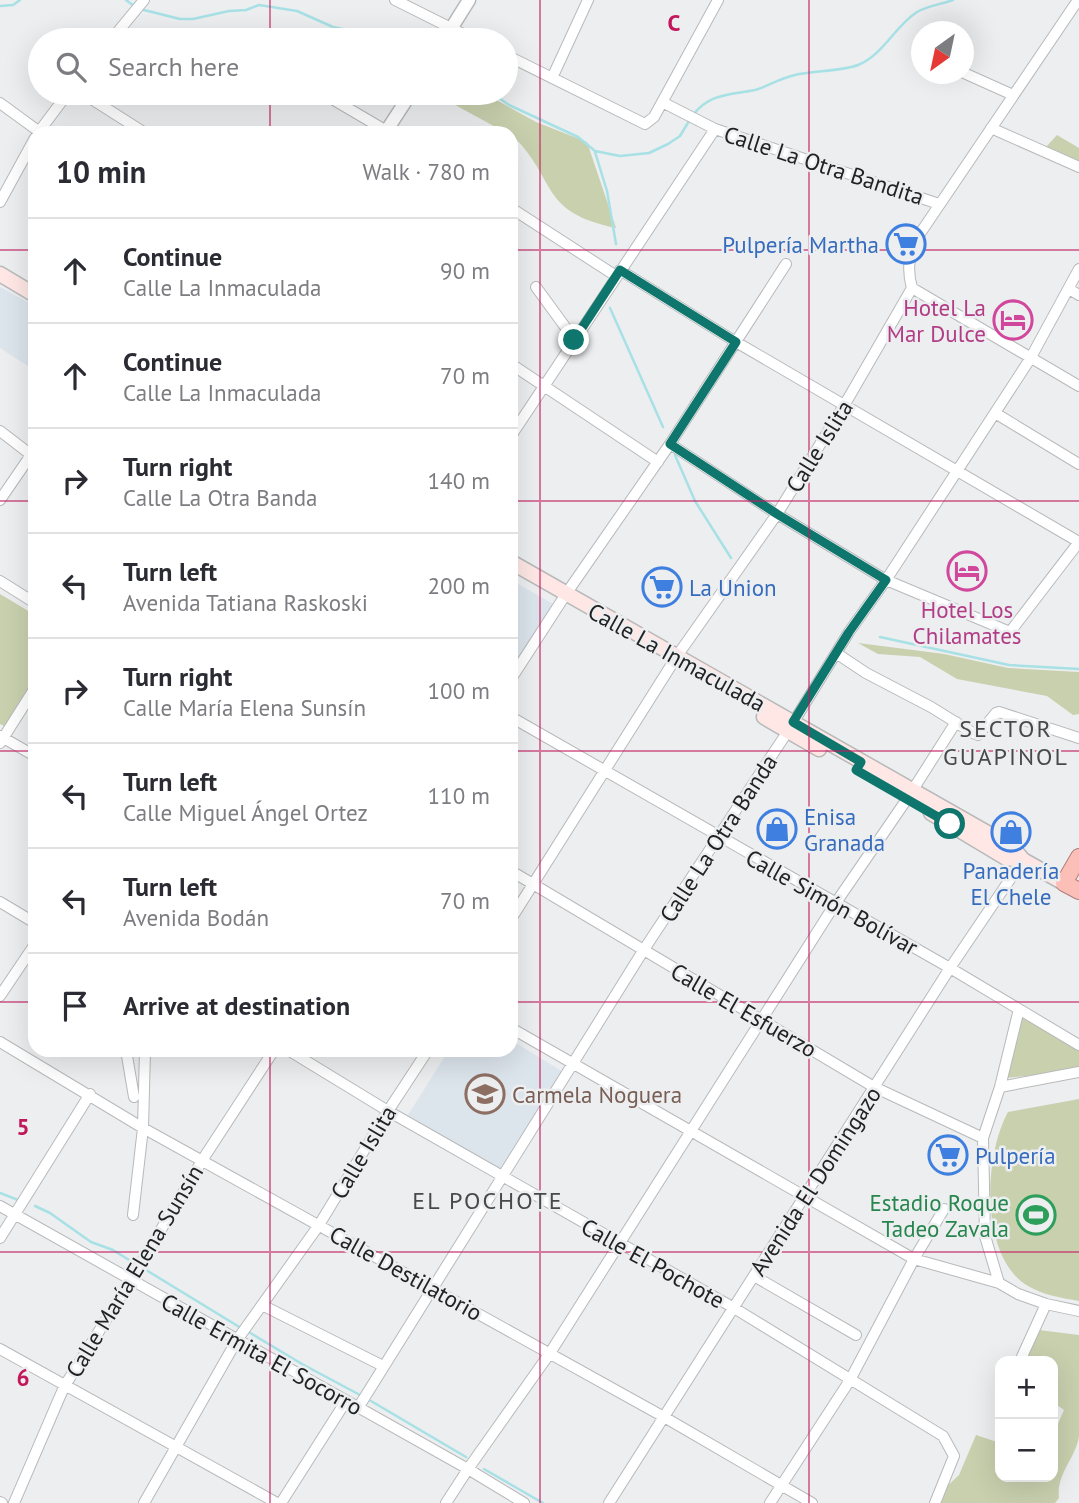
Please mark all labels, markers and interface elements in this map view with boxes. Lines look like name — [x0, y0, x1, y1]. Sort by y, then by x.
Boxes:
text: C — [668, 8, 681, 37]
north arrow — [911, 21, 974, 84]
search box — [28, 28, 518, 105]
icon: search — [52, 48, 90, 86]
text: Search here — [108, 50, 239, 83]
street label: Calle La Otra Bandita — [720, 119, 928, 211]
text: 10 min — [56, 152, 146, 191]
text: Walk · 780 m — [363, 157, 490, 186]
supermarket icon: Pulpería Martha — [885, 223, 927, 265]
place label: Pulpería Martha — [722, 230, 879, 259]
text: Continue — [123, 240, 222, 273]
icon: ahead — [56, 252, 94, 290]
text: 90 m — [440, 256, 490, 285]
text: Calle La Inmaculada — [123, 273, 321, 302]
place label: Hotel La Mar Dulce — [887, 293, 986, 348]
hotel icon: Hotel La Mar Dulce — [992, 299, 1034, 341]
route end — [558, 324, 589, 355]
text: Continue — [123, 345, 222, 378]
icon: ahead — [56, 357, 94, 395]
text: 70 m — [440, 361, 490, 390]
text: Calle La Inmaculada — [123, 378, 321, 407]
street label: Calle Islita — [779, 394, 859, 498]
text: Turn right — [123, 450, 232, 483]
icon: right — [56, 462, 94, 500]
text: 140 m — [428, 466, 490, 495]
text: Calle La Otra Banda — [123, 483, 318, 512]
hotel icon: Hotel Los Chilamates — [946, 550, 988, 592]
text: Turn left — [123, 555, 217, 588]
supermarket icon: La Union — [641, 566, 683, 608]
icon: left — [56, 567, 94, 605]
text: 200 m — [428, 571, 490, 600]
place label: La Union — [689, 573, 777, 602]
text: Avenida Tatiana Raskoski — [123, 588, 368, 617]
place label: Hotel Los Chilamates — [913, 595, 1022, 650]
street label: Calle La Inmaculada — [583, 596, 771, 718]
text: Turn right — [123, 660, 232, 693]
icon: right — [56, 672, 94, 710]
text: 100 m — [428, 676, 490, 705]
text: Calle María Elena Sunsín — [123, 693, 366, 722]
district label: SECTOR GUAPINOL — [943, 713, 1069, 772]
street label: Calle La Otra Banda — [653, 749, 783, 927]
text: Turn left — [123, 765, 217, 798]
icon: left — [56, 777, 94, 815]
text: 110 m — [428, 781, 490, 810]
text: Calle Miguel Ángel Ortez — [123, 798, 368, 827]
place label: Enisa Granada — [804, 802, 885, 857]
shop icon: Enisa Granada — [756, 808, 798, 850]
route start — [934, 808, 965, 839]
shop icon: Panadería El Chele — [990, 811, 1032, 853]
street label: Calle Simón Bolívar — [741, 843, 923, 961]
place label: Panadería El Chele — [963, 856, 1059, 911]
text: Turn left — [123, 870, 217, 903]
icon: left — [56, 882, 94, 920]
text: 70 m — [440, 886, 490, 915]
text: Avenida Bodán — [123, 903, 269, 932]
street label: Calle El Esfuerzo — [666, 956, 822, 1064]
icon: arrive — [56, 987, 94, 1025]
text: Arrive at destination — [123, 989, 350, 1022]
school or university icon: Carmela Noguera — [464, 1073, 506, 1115]
place label: Carmela Noguera — [512, 1080, 682, 1109]
street label: Avenida El Domingazo — [743, 1081, 887, 1281]
street label: Calle Islita — [324, 1100, 402, 1204]
text: 5 — [16, 1112, 30, 1141]
supermarket icon: Pulpería — [927, 1134, 969, 1176]
place label: Pulpería — [975, 1141, 1056, 1170]
street label: Calle María Elena Sunsín — [59, 1159, 209, 1383]
district label: EL POCHOTE — [412, 1185, 564, 1216]
place label: Estadio Roque Tadeo Zavala — [869, 1188, 1009, 1243]
sports icon: Estadio Roque Tadeo Zavala — [1015, 1194, 1057, 1236]
street label: Calle El Pochote — [576, 1212, 730, 1314]
street label: Calle Destilatorio — [325, 1219, 487, 1327]
street label: Calle Ermita El Socorro — [156, 1287, 368, 1421]
map controls — [995, 1356, 1058, 1482]
button: + — [995, 1356, 1058, 1419]
text: 6 — [16, 1363, 30, 1392]
button: − — [995, 1419, 1058, 1482]

